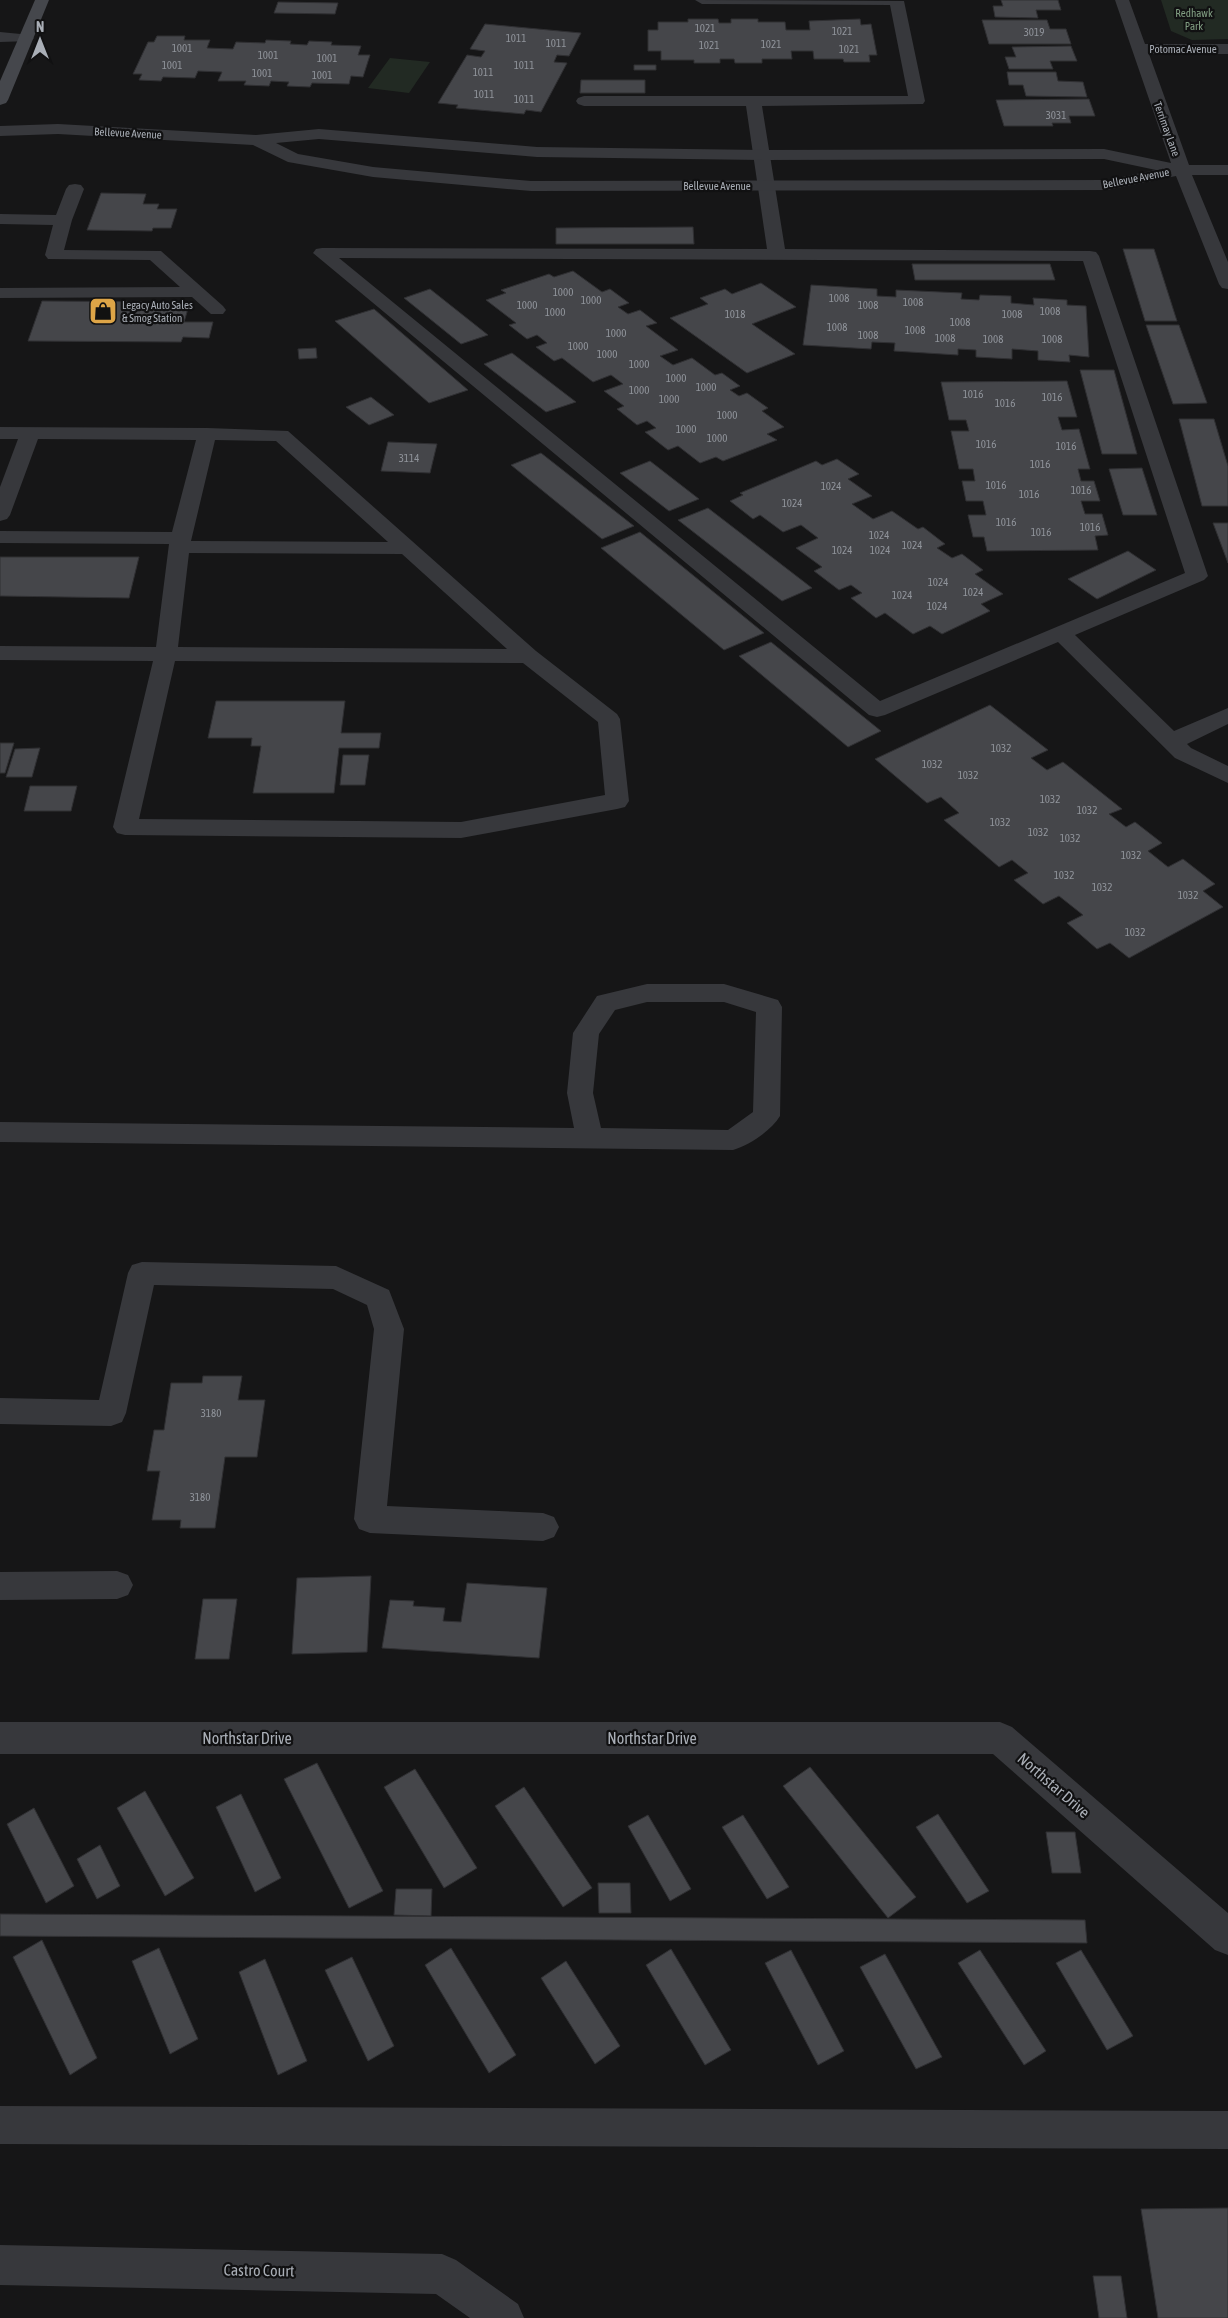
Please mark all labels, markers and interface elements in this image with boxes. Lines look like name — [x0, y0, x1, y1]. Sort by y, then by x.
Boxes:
park label: Redhawk Park — [1175, 7, 1213, 32]
north arrow — [15, 15, 65, 65]
text: N — [36, 19, 44, 35]
house number: 1021 — [695, 22, 715, 34]
house number: 1021 — [832, 25, 852, 37]
house number: 3019 — [1024, 26, 1044, 38]
house number: 1011 — [506, 32, 526, 44]
house number: 1011 — [546, 37, 566, 49]
house number: 1021 — [761, 38, 781, 50]
house number: 1021 — [699, 39, 719, 51]
house number: 1001 — [172, 42, 192, 54]
house number: 1021 — [839, 43, 859, 55]
street label: Potomac Avenue — [1149, 43, 1217, 55]
house number: 1001 — [258, 49, 278, 61]
house number: 1001 — [317, 52, 337, 64]
house number: 1001 — [162, 59, 182, 71]
house number: 1011 — [514, 59, 534, 71]
house number: 1011 — [473, 66, 493, 78]
house number: 1001 — [252, 67, 272, 79]
house number: 1001 — [312, 69, 332, 81]
house number: 1011 — [474, 88, 494, 100]
house number: 1011 — [514, 93, 534, 105]
street label: Terrimay Lane — [1152, 100, 1182, 158]
house number: 3031 — [1046, 109, 1066, 121]
street label: Bellevue Avenue — [94, 125, 162, 141]
street label: Bellevue Avenue — [1102, 166, 1170, 190]
street label: Bellevue Avenue — [683, 180, 751, 192]
house number: 1000 — [553, 286, 573, 298]
house number: 1008 — [829, 292, 849, 304]
house number: 1000 — [581, 294, 601, 306]
shop icon: Legacy Auto Sales & Smog Station — [88, 296, 118, 326]
house number: 1008 — [903, 296, 923, 308]
place label: Legacy Auto Sales & Smog Station — [122, 299, 193, 324]
house number: 1000 — [517, 299, 537, 311]
house number: 1008 — [858, 299, 878, 311]
house number: 1008 — [1040, 305, 1060, 317]
house number: 1000 — [545, 306, 565, 318]
house number: 1018 — [725, 308, 745, 320]
house number: 1008 — [1002, 308, 1022, 320]
house number: 1008 — [950, 316, 970, 328]
house number: 1008 — [827, 321, 847, 333]
house number: 1008 — [905, 324, 925, 336]
house number: 1000 — [606, 327, 626, 339]
house number: 1008 — [858, 329, 878, 341]
house number: 1008 — [935, 332, 955, 344]
house number: 1008 — [983, 333, 1003, 345]
house number: 1008 — [1042, 333, 1062, 345]
house number: 1000 — [568, 340, 588, 352]
house number: 1000 — [597, 348, 617, 360]
house number: 1000 — [629, 358, 649, 370]
house number: 1000 — [666, 372, 686, 384]
house number: 1000 — [696, 381, 716, 393]
house number: 1000 — [629, 384, 649, 396]
house number: 1016 — [963, 388, 983, 400]
house number: 1016 — [1042, 391, 1062, 403]
house number: 1000 — [659, 393, 679, 405]
house number: 1016 — [995, 397, 1015, 409]
house number: 1000 — [717, 409, 737, 421]
house number: 1000 — [676, 423, 696, 435]
house number: 1000 — [707, 432, 727, 444]
house number: 1016 — [976, 438, 996, 450]
house number: 1016 — [1056, 440, 1076, 452]
house number: 3114 — [399, 452, 419, 464]
house number: 1016 — [1030, 458, 1050, 470]
house number: 1016 — [986, 479, 1006, 491]
house number: 1024 — [821, 480, 841, 492]
house number: 1016 — [1071, 484, 1091, 496]
house number: 1016 — [1019, 488, 1039, 500]
house number: 1024 — [782, 497, 802, 509]
house number: 1016 — [996, 516, 1016, 528]
house number: 1016 — [1080, 521, 1100, 533]
house number: 1016 — [1031, 526, 1051, 538]
house number: 1024 — [869, 529, 889, 541]
house number: 1024 — [902, 539, 922, 551]
house number: 1024 — [832, 544, 852, 556]
house number: 1024 — [870, 544, 890, 556]
house number: 1024 — [928, 576, 948, 588]
house number: 1024 — [963, 586, 983, 598]
house number: 1024 — [892, 589, 912, 601]
house number: 1024 — [927, 600, 947, 612]
house number: 1032 — [991, 742, 1011, 754]
house number: 1032 — [922, 758, 942, 770]
house number: 1032 — [958, 769, 978, 781]
house number: 1032 — [1040, 793, 1060, 805]
house number: 1032 — [1077, 804, 1097, 816]
house number: 1032 — [990, 816, 1010, 828]
house number: 1032 — [1028, 826, 1048, 838]
house number: 1032 — [1060, 832, 1080, 844]
house number: 1032 — [1121, 849, 1141, 861]
house number: 1032 — [1054, 869, 1074, 881]
house number: 1032 — [1092, 881, 1112, 893]
house number: 1032 — [1178, 889, 1198, 901]
house number: 1032 — [1125, 926, 1145, 938]
house number: 3180 — [201, 1407, 221, 1419]
house number: 3180 — [190, 1491, 210, 1503]
street label: Northstar Drive — [202, 1729, 292, 1747]
street label: Northstar Drive — [607, 1729, 697, 1747]
street label: Northstar Drive — [1014, 1749, 1094, 1821]
street label: Castro Court — [223, 2260, 295, 2280]

